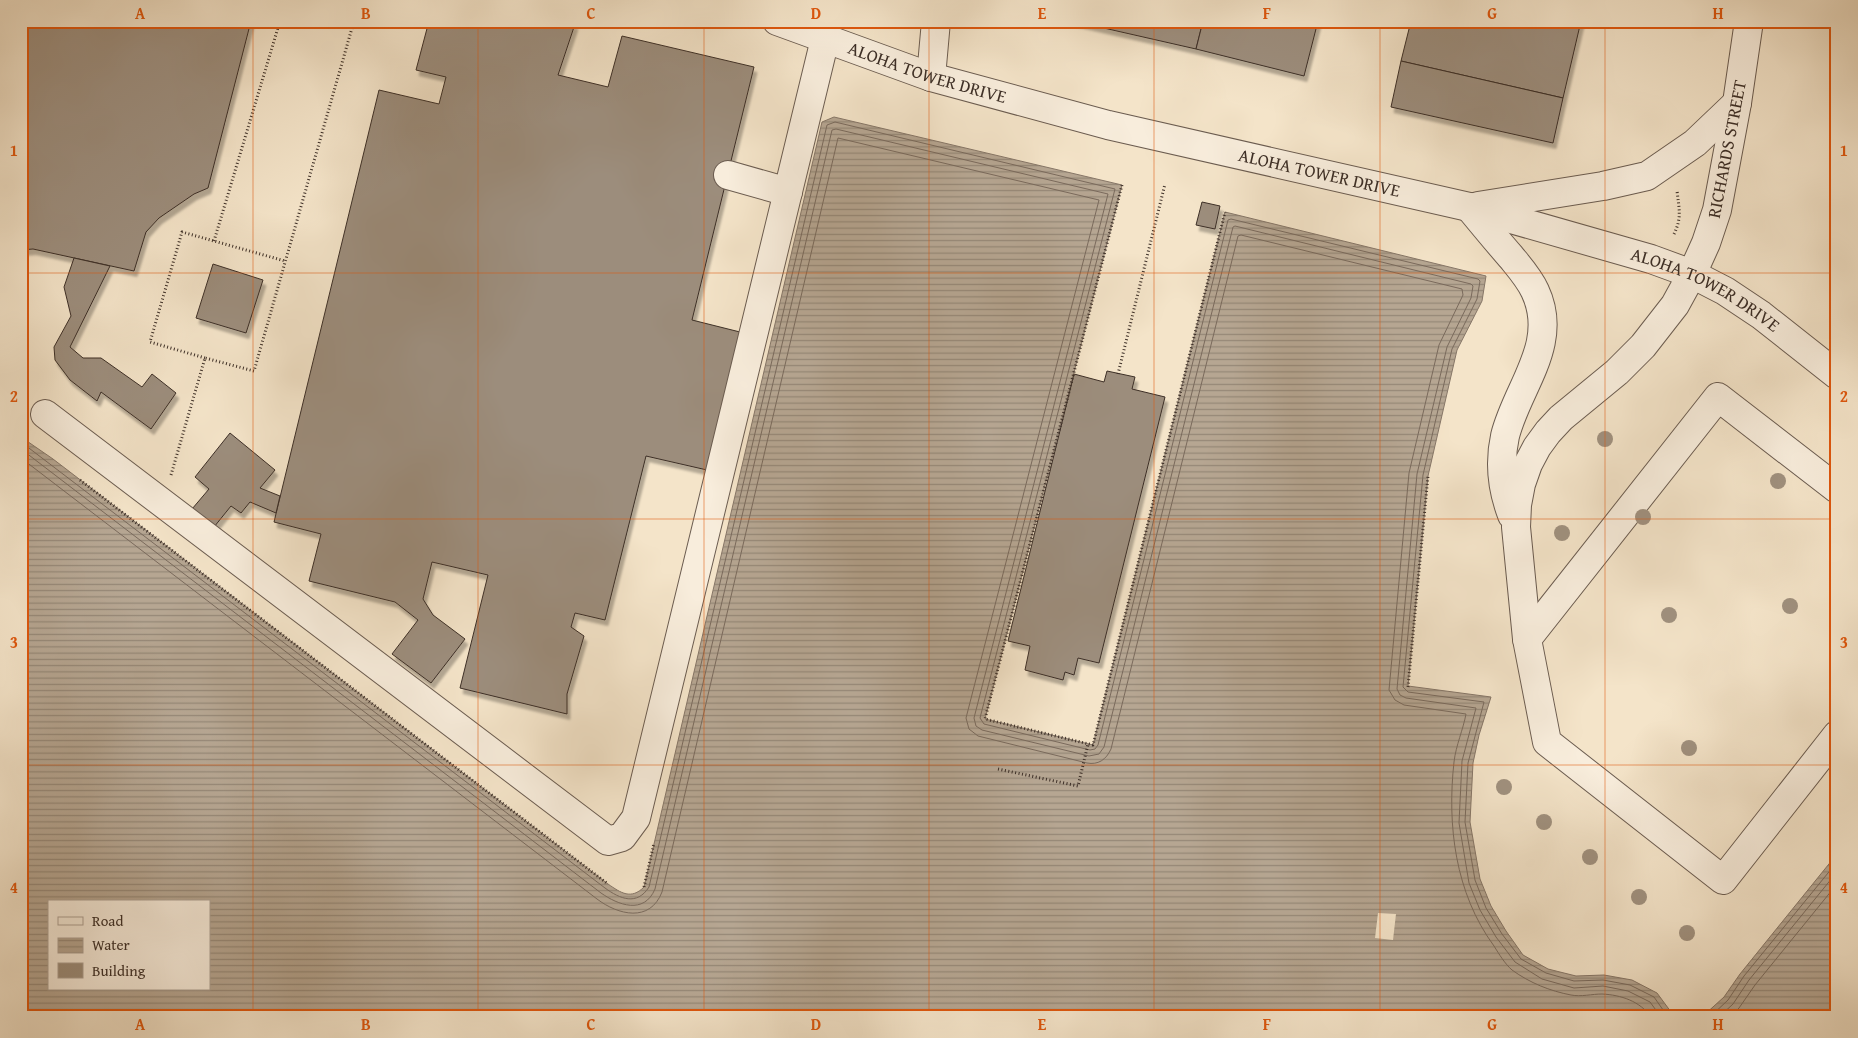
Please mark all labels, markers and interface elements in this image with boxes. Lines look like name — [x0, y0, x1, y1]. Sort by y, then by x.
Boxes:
text: A — [135, 1, 146, 25]
text: B — [361, 1, 371, 25]
text: C — [586, 1, 596, 25]
text: D — [811, 1, 821, 25]
text: E — [1038, 1, 1047, 25]
text: F — [1263, 1, 1271, 25]
text: G — [1487, 1, 1497, 25]
text: H — [1712, 1, 1724, 25]
street label: ALOHA TOWER DRIVE — [844, 34, 1010, 110]
street label: RICHARDS STREET — [1700, 78, 1753, 220]
text: 1 — [10, 138, 18, 162]
text: 1 — [1840, 138, 1848, 162]
street label: ALOHA TOWER DRIVE — [1236, 141, 1403, 204]
street label: ALOHA TOWER DRIVE — [1628, 240, 1786, 338]
text: 2 — [10, 384, 18, 408]
text: 2 — [1840, 384, 1848, 408]
text: 3 — [10, 630, 18, 654]
text: 3 — [1840, 630, 1848, 654]
text: 4 — [10, 875, 18, 899]
text: 4 — [1840, 875, 1848, 899]
legend — [48, 900, 210, 990]
text: Road — [92, 910, 123, 931]
text: Water — [92, 934, 130, 955]
text: Building — [92, 960, 146, 981]
text: A — [135, 1012, 146, 1036]
text: B — [361, 1012, 371, 1036]
text: C — [586, 1012, 596, 1036]
text: D — [811, 1012, 821, 1036]
text: E — [1038, 1012, 1047, 1036]
text: F — [1263, 1012, 1271, 1036]
text: G — [1487, 1012, 1497, 1036]
text: H — [1712, 1012, 1724, 1036]

